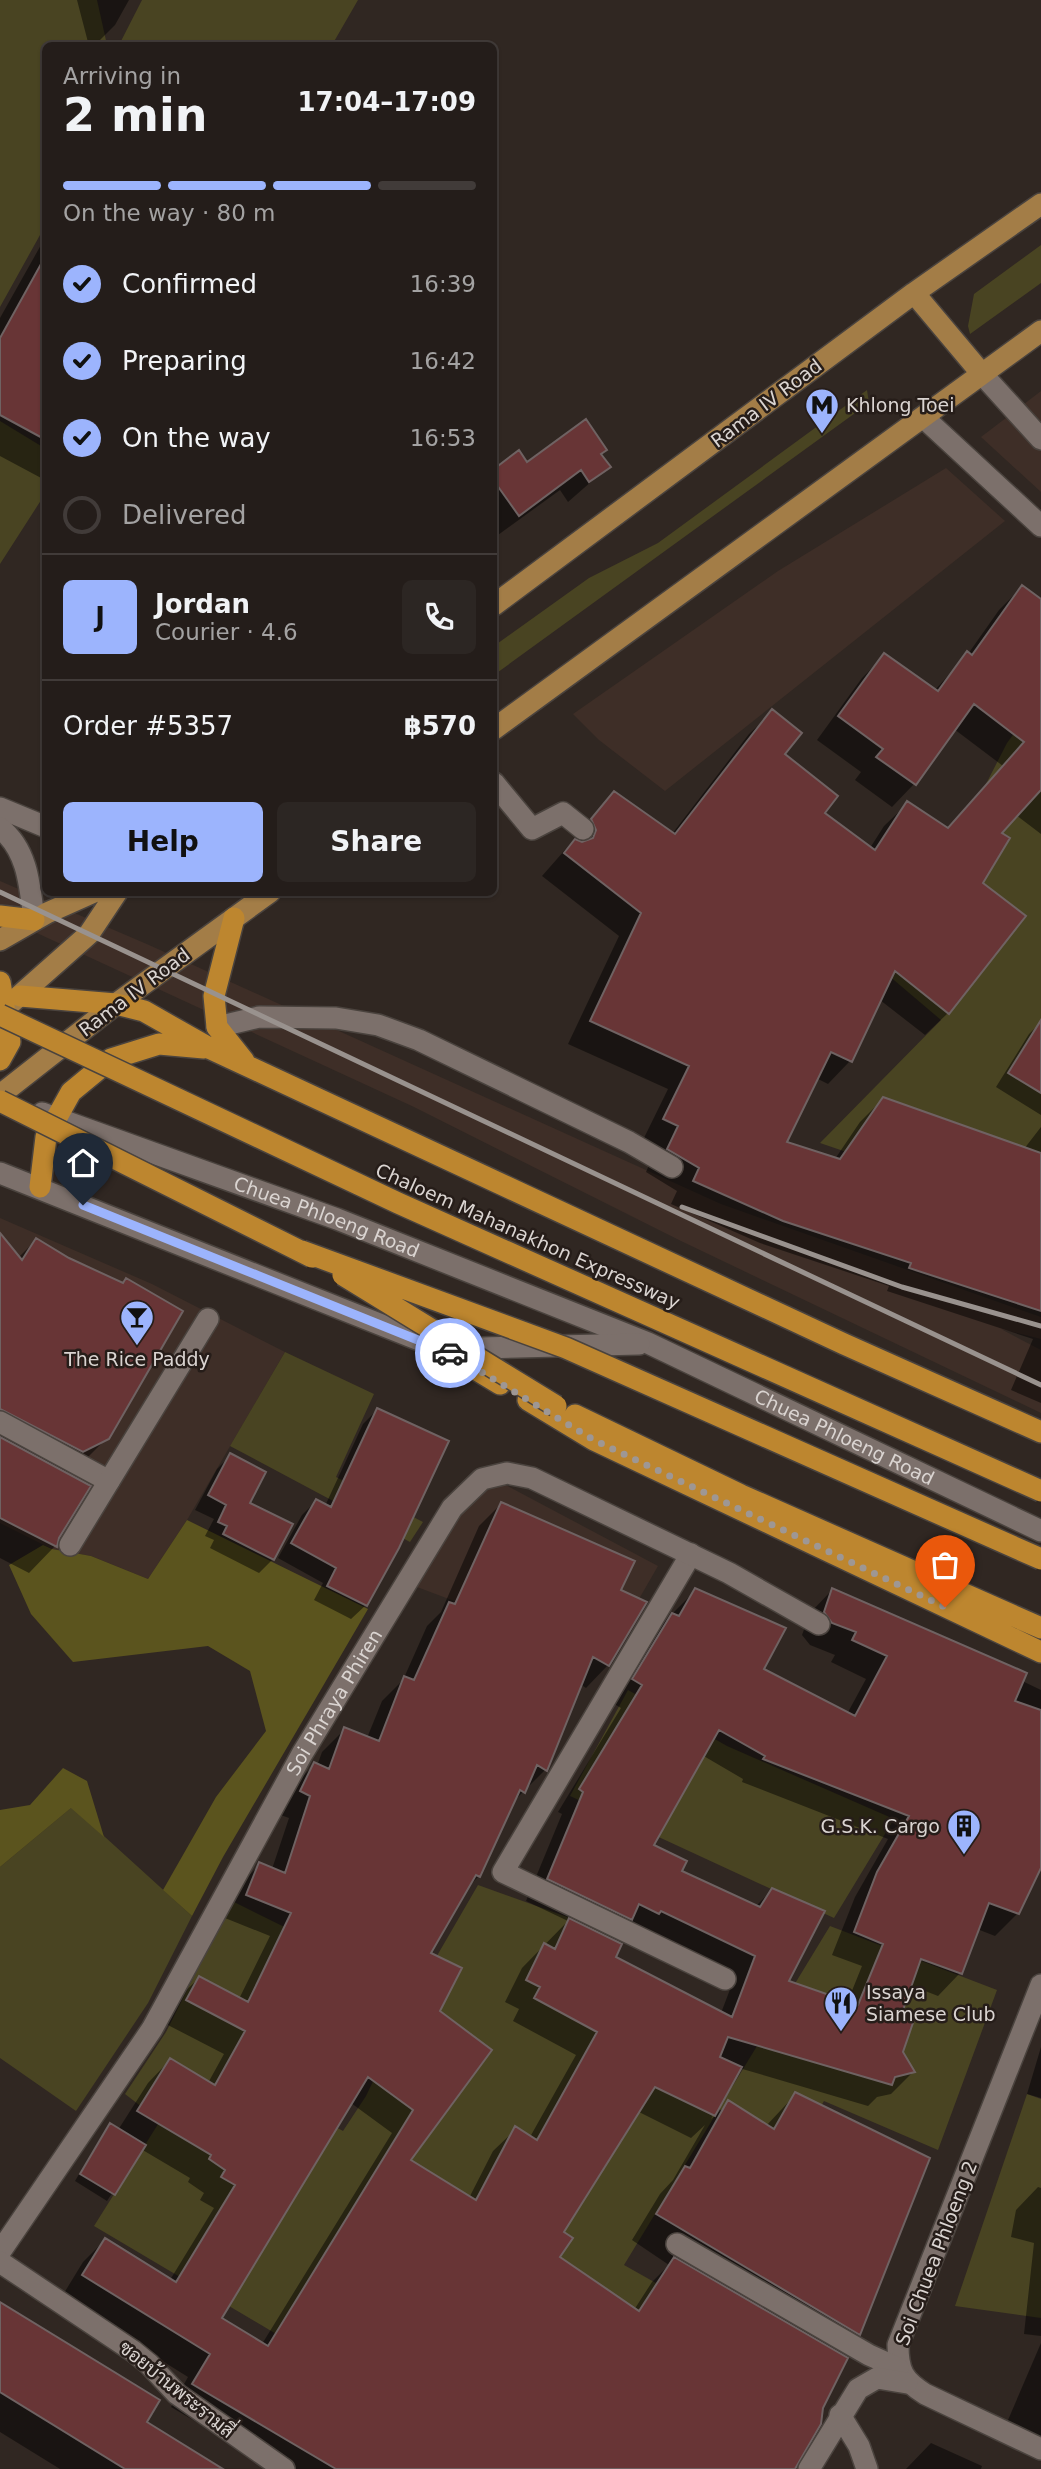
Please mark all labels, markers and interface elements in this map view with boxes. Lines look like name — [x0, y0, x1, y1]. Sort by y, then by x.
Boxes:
text: Arriving in — [63, 63, 181, 89]
text: 17:04–17:09 — [297, 87, 476, 117]
text: 2 min — [63, 88, 207, 142]
text: On the way · 80 m — [63, 200, 275, 226]
icon: check — [63, 265, 101, 303]
text: Confirmed — [122, 269, 257, 299]
text: 16:39 — [410, 271, 476, 297]
icon: check — [63, 342, 101, 380]
text: Preparing — [122, 346, 247, 376]
text: 16:42 — [410, 348, 476, 374]
street label: Rama IV Road — [706, 354, 826, 452]
metro station icon: Khlong Toei — [803, 386, 841, 435]
place label: Khlong Toei — [846, 394, 955, 416]
icon: check — [63, 419, 101, 457]
text: On the way — [122, 423, 271, 453]
text: 16:53 — [410, 425, 476, 451]
text: Delivered — [122, 500, 246, 530]
button: phone — [402, 580, 476, 654]
text: Jordan — [155, 589, 250, 619]
text: J — [95, 602, 105, 632]
text: Courier · 4.6 — [155, 619, 298, 645]
text: Order #5357 — [63, 711, 233, 741]
text: ฿570 — [404, 711, 476, 741]
button: Help — [63, 802, 263, 882]
button: Share — [277, 802, 476, 882]
street label: Rama IV Road — [74, 943, 194, 1041]
pin — [53, 1133, 113, 1205]
icon: home — [64, 1144, 102, 1182]
street label: Chaloem Mahanakhon Expressway — [372, 1159, 684, 1313]
street label: Chuea Phloeng Road — [231, 1172, 423, 1262]
bar icon: The Rice Paddy — [118, 1298, 156, 1347]
courier — [415, 1318, 485, 1388]
icon: car — [431, 1334, 469, 1372]
place label: The Rice Paddy — [63, 1348, 210, 1370]
street label: Chuea Phloeng Road — [751, 1385, 938, 1489]
pin — [915, 1535, 975, 1607]
icon: bag — [926, 1546, 964, 1584]
street label: Soi Phraya Phiren — [282, 1625, 387, 1779]
building icon: G.S.K. Cargo — [945, 1807, 983, 1856]
place label: G.S.K. Cargo — [821, 1815, 940, 1837]
place label: Issaya Siamese Club — [866, 1981, 995, 2025]
restaurant icon: Issaya Siamese Club — [822, 1984, 860, 2033]
street label: Soi Chuea Phloeng 2 — [891, 2158, 981, 2348]
street label: ซอยบ้านพระรามสี่ — [115, 2331, 243, 2442]

